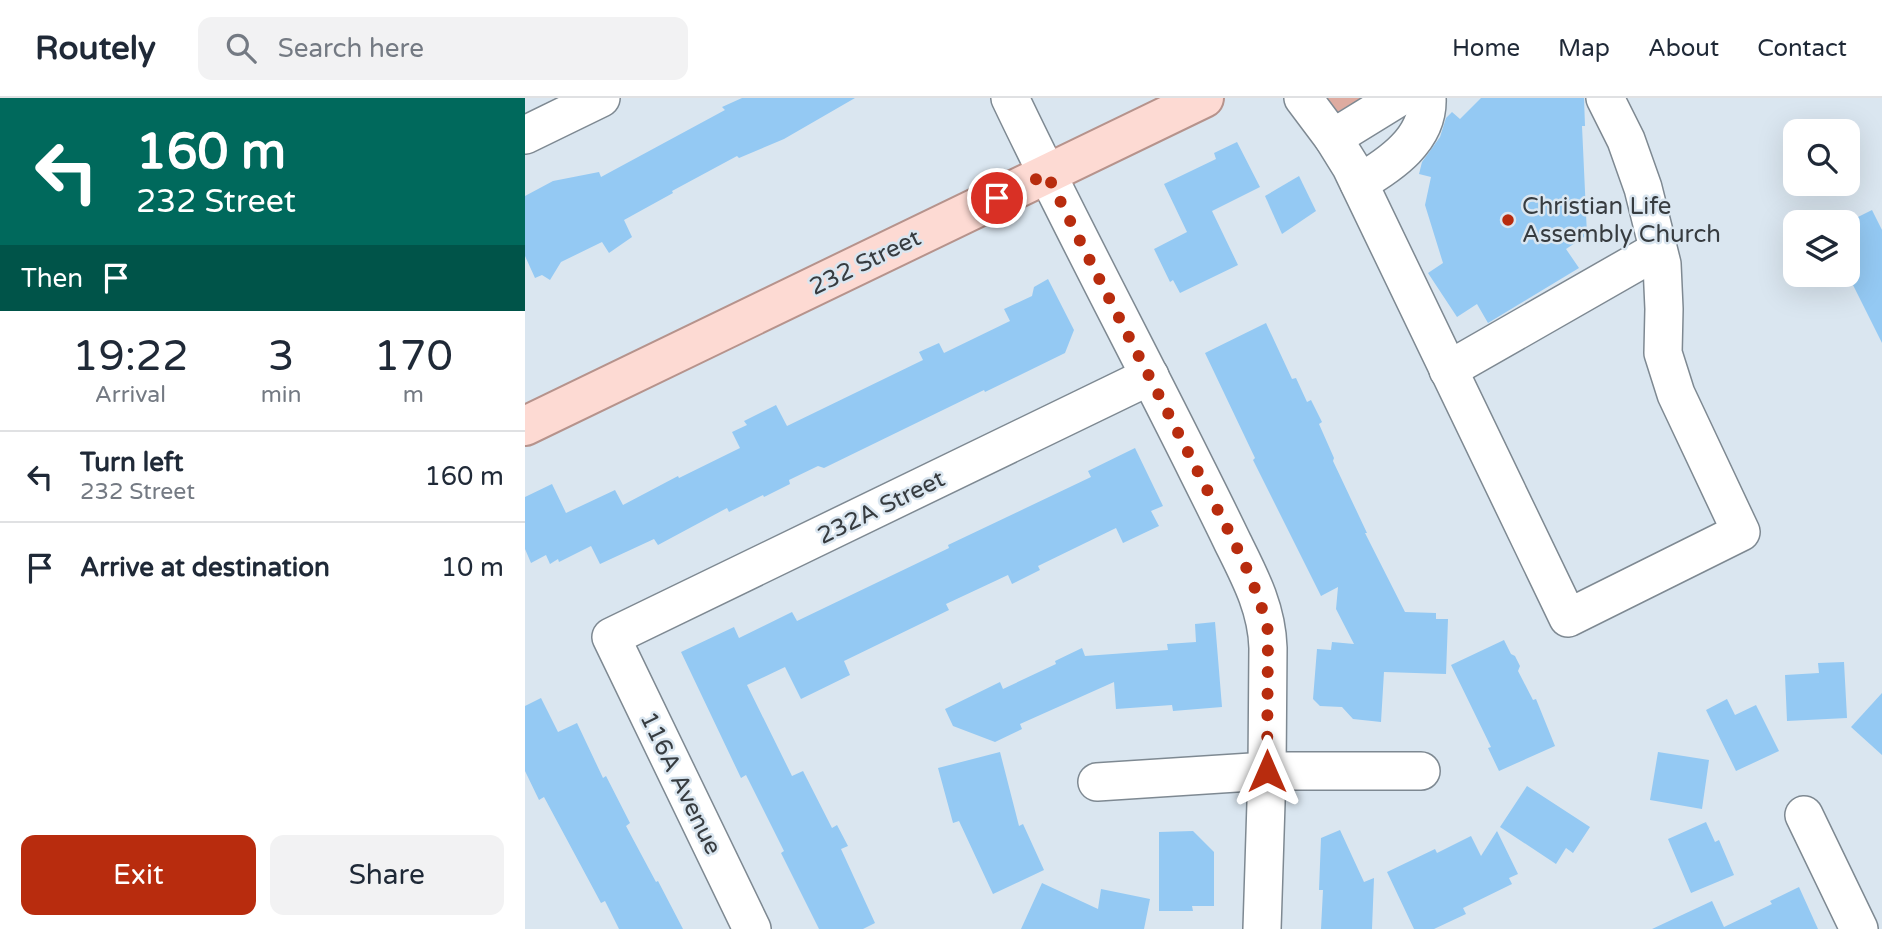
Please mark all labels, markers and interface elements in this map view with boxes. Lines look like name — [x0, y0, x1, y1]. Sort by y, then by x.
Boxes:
search box — [198, 17, 688, 80]
text: Routely — [35, 29, 156, 68]
icon: search — [222, 29, 260, 67]
text: Search here — [278, 33, 424, 64]
text: Home — [1452, 34, 1520, 63]
text: Map — [1558, 34, 1610, 63]
text: About — [1648, 34, 1719, 63]
text: Contact — [1757, 34, 1847, 63]
map controls — [1783, 119, 1860, 287]
button: search — [1783, 119, 1860, 196]
text: 160 m — [136, 123, 286, 182]
icon: left — [21, 126, 112, 217]
pin — [967, 168, 1027, 228]
icon: arrive — [978, 179, 1016, 217]
text: 232 Street — [136, 183, 296, 221]
place label: Christian Life Assembly Church — [1522, 192, 1721, 249]
button: layers — [1783, 210, 1860, 287]
marker: Christian Life Assembly Church — [1500, 212, 1516, 228]
street label: 232 Street — [805, 223, 926, 302]
icon: arrive — [97, 259, 135, 297]
text: Then — [21, 263, 83, 294]
text: 19:22 — [72, 331, 189, 382]
text: 3 — [268, 331, 294, 382]
text: 170 — [374, 331, 453, 382]
text: Arrival — [95, 381, 166, 409]
text: min — [261, 381, 302, 409]
text: m — [403, 381, 424, 409]
text: Turn left — [80, 447, 183, 478]
icon: left — [21, 458, 59, 496]
text: 160 m — [424, 461, 504, 492]
street label: 232A Street — [813, 464, 950, 551]
text: 232 Street — [80, 478, 195, 506]
icon: arrive — [21, 549, 59, 587]
text: Arrive at destination — [80, 552, 330, 583]
text: 10 m — [441, 552, 504, 583]
street label: 116A Avenue — [633, 707, 728, 859]
position arrow — [1230, 734, 1304, 808]
button: Exit — [21, 835, 256, 915]
button: Share — [270, 835, 504, 915]

